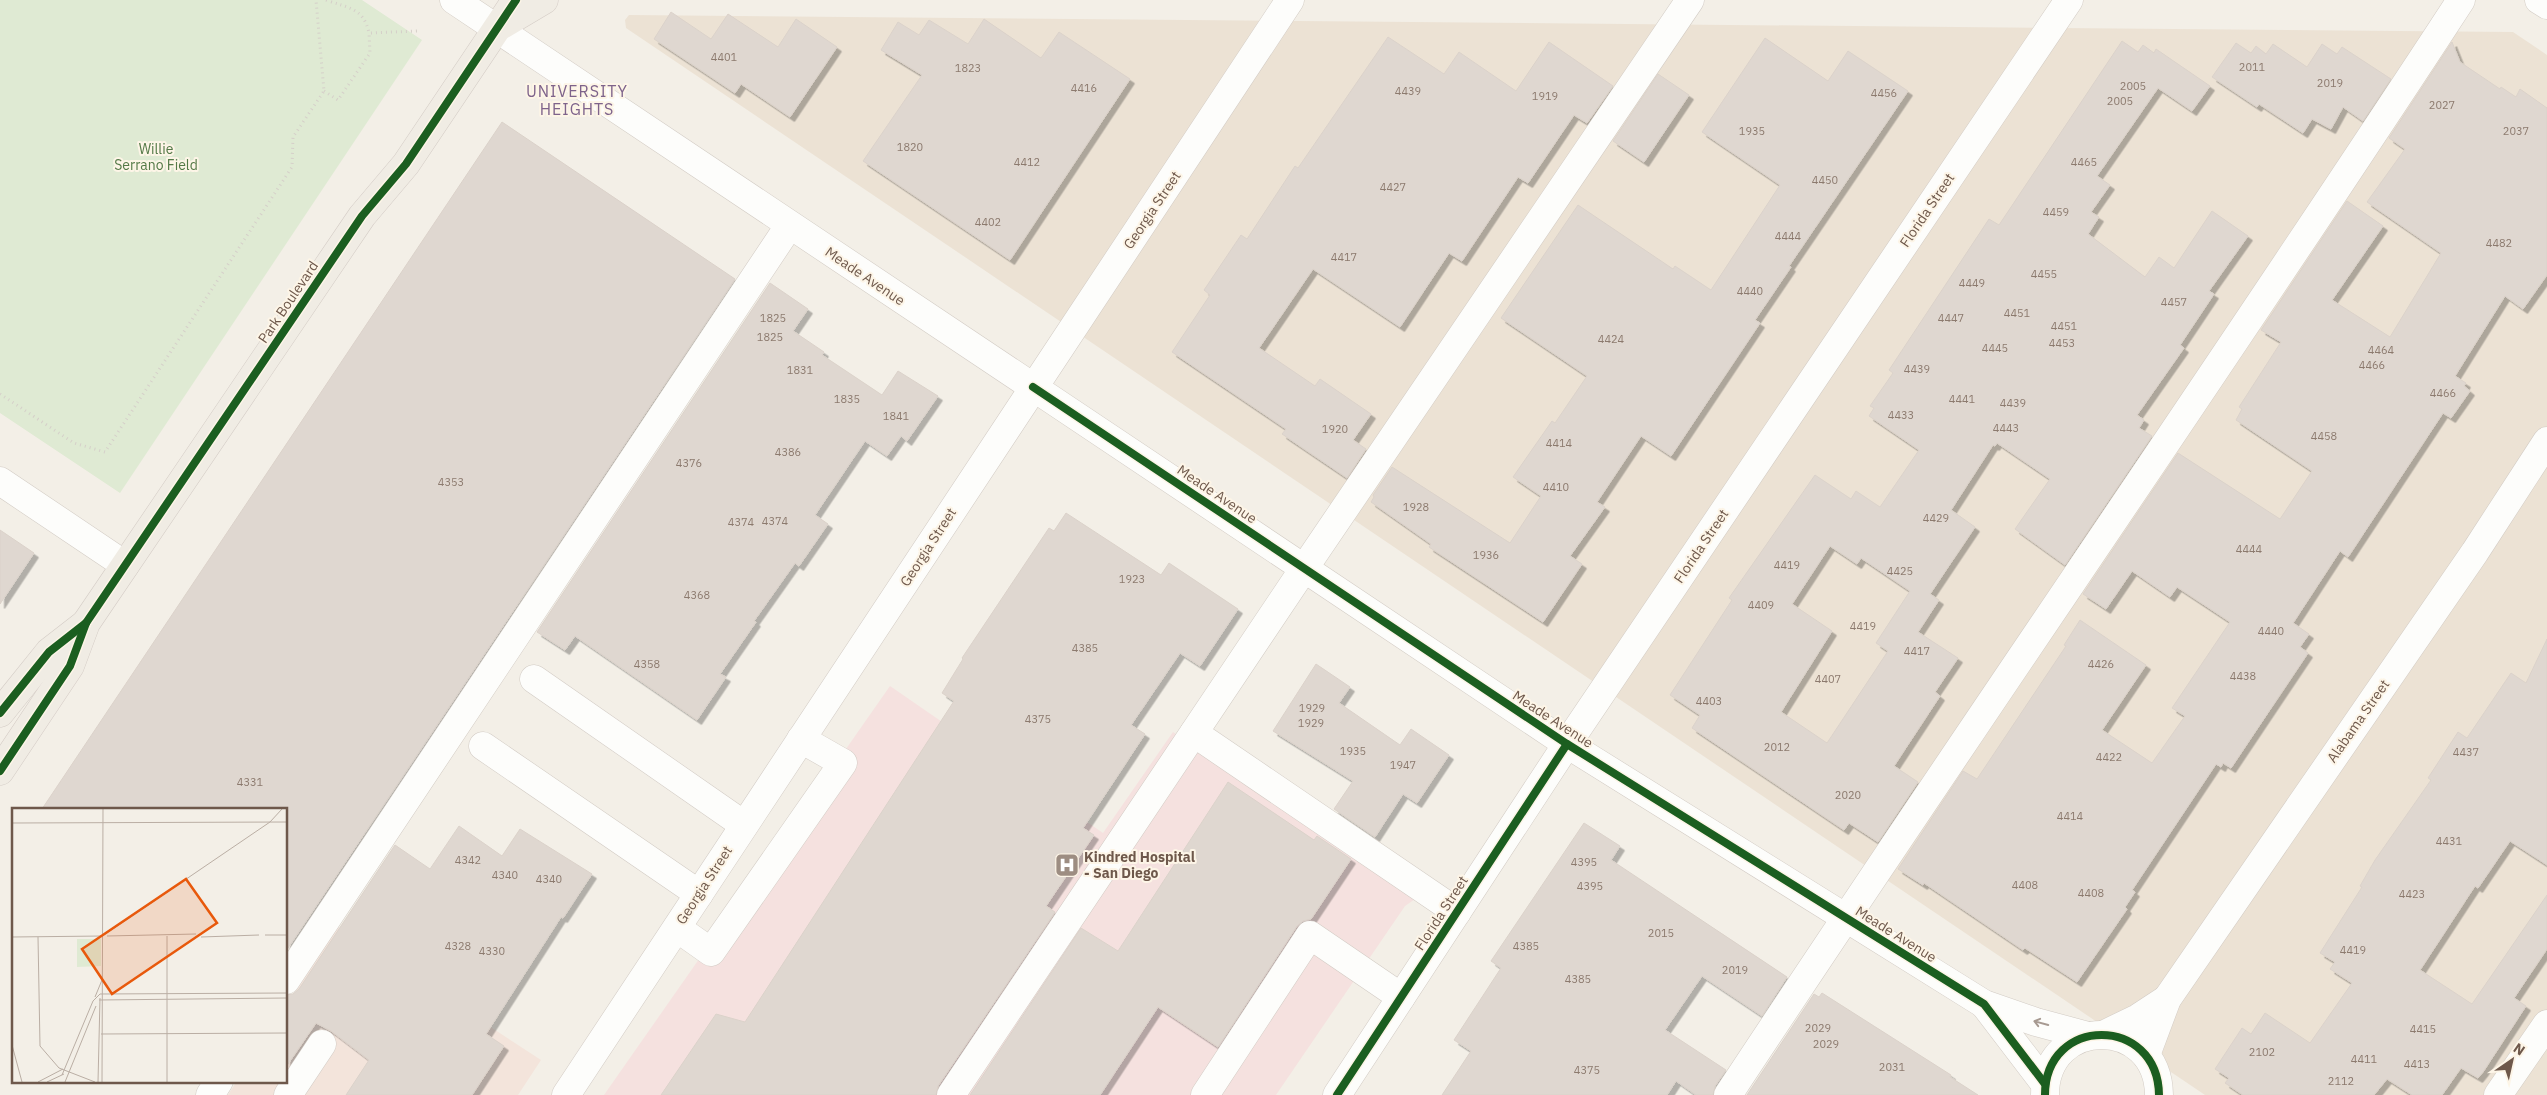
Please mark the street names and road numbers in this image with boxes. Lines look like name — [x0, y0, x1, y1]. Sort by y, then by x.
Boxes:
street label: Georgia Street — [1119, 168, 1185, 252]
street label: Florida Street — [1896, 169, 1958, 250]
street label: Meade Avenue — [822, 243, 909, 309]
street label: Park Boulevard — [254, 257, 322, 347]
street label: Meade Avenue — [1174, 461, 1261, 527]
street label: Georgia Street — [896, 504, 960, 590]
street label: Florida Street — [1670, 505, 1732, 586]
street label: Alabama Street — [2323, 676, 2393, 766]
street label: Meade Avenue — [1509, 686, 1597, 752]
street label: Georgia Street — [672, 842, 736, 928]
street label: Florida Street — [1410, 872, 1472, 954]
street label: Meade Avenue — [1852, 902, 1940, 966]

